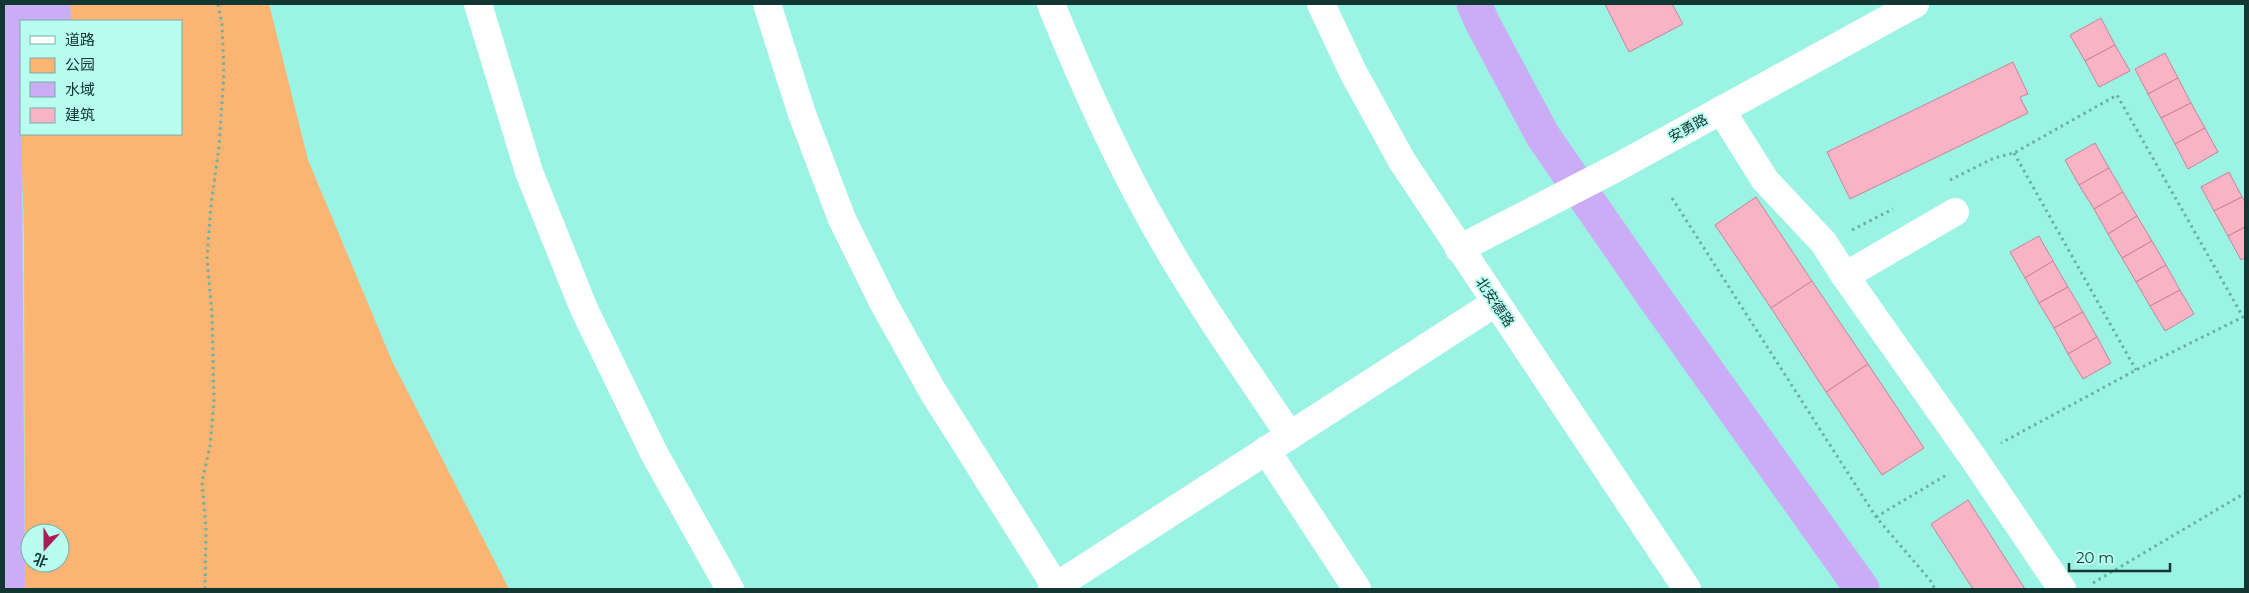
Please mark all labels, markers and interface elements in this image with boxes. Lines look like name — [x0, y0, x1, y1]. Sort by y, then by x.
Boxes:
legend — [20, 20, 182, 135]
text: 道路 — [65, 30, 95, 49]
text: 公园 — [65, 55, 95, 74]
text: 水域 — [65, 80, 95, 99]
text: 建筑 — [65, 105, 95, 124]
street label: 安勇路 — [1665, 110, 1711, 146]
street label: 北安德路 — [1472, 274, 1518, 330]
north arrow — [20, 523, 70, 573]
scale bar — [2069, 540, 2170, 572]
text: 20 m — [2076, 548, 2114, 567]
text: 北 — [31, 549, 50, 571]

